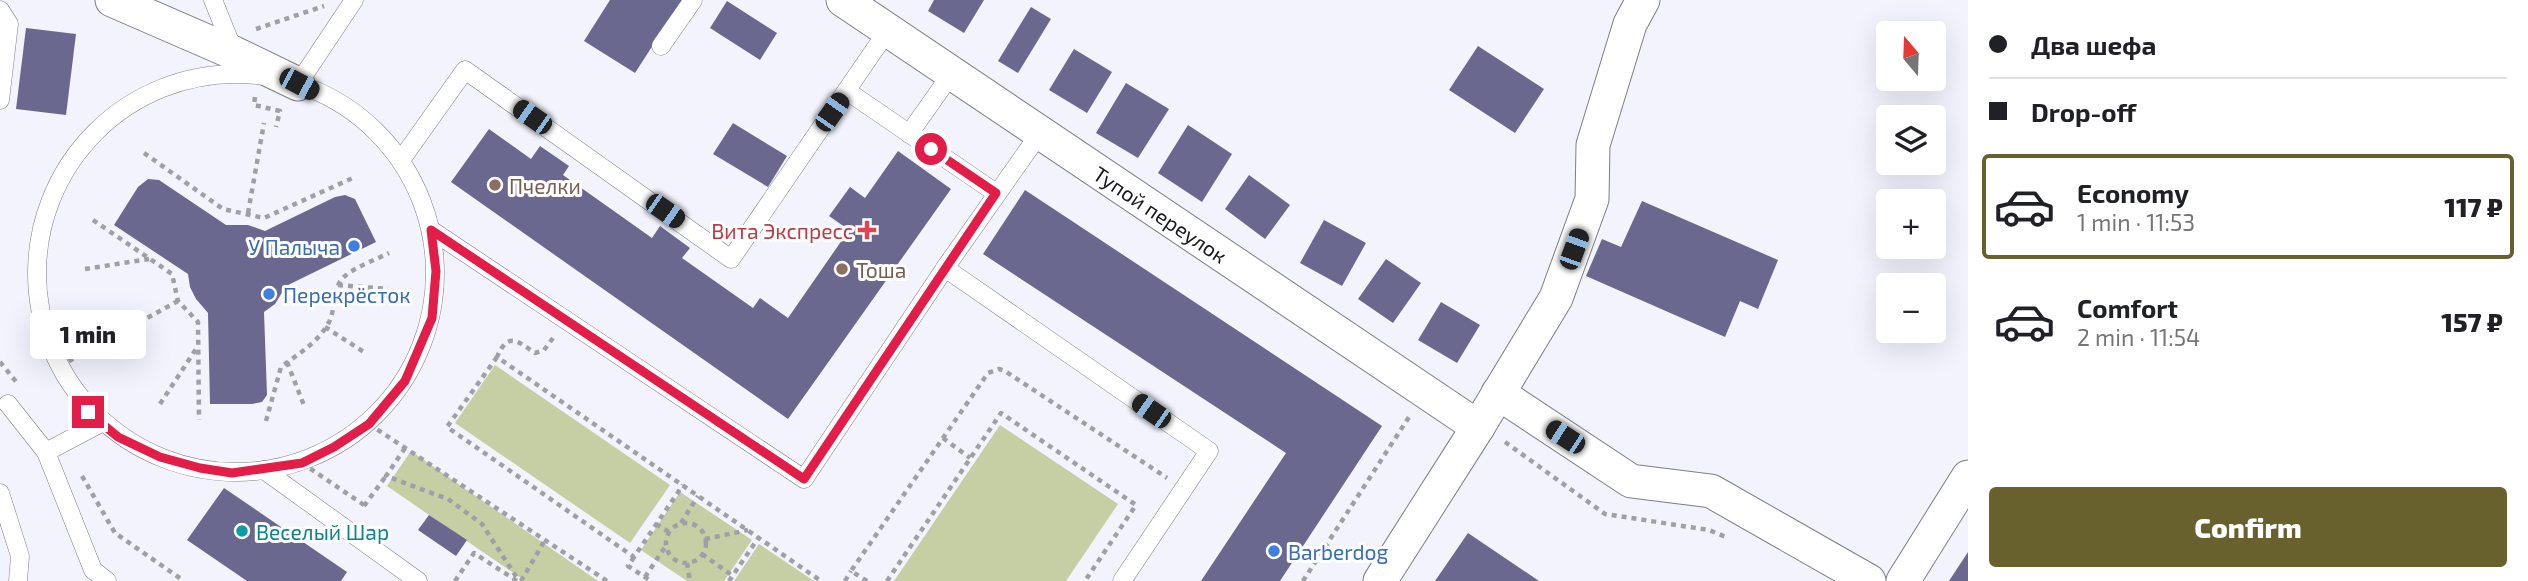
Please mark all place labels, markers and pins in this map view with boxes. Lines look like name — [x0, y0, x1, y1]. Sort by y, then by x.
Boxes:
place label: Пчелки — [509, 173, 581, 198]
marker: Пчелки — [487, 177, 503, 193]
place label: Вита Экспресс — [711, 218, 853, 243]
marker: Вита Экспресс — [859, 222, 875, 238]
place label: У Палыча — [248, 234, 340, 259]
marker: У Палыча — [346, 238, 362, 254]
place label: Тоша — [856, 257, 906, 282]
marker: Тоша — [834, 261, 850, 277]
place label: Перекрёсток — [283, 282, 411, 307]
marker: Перекрёсток — [261, 286, 277, 302]
place label: Веселый Шар — [256, 519, 389, 544]
marker: Веселый Шар — [234, 523, 250, 539]
place label: Barberdog — [1288, 539, 1388, 564]
marker: Barberdog — [1266, 543, 1282, 559]

